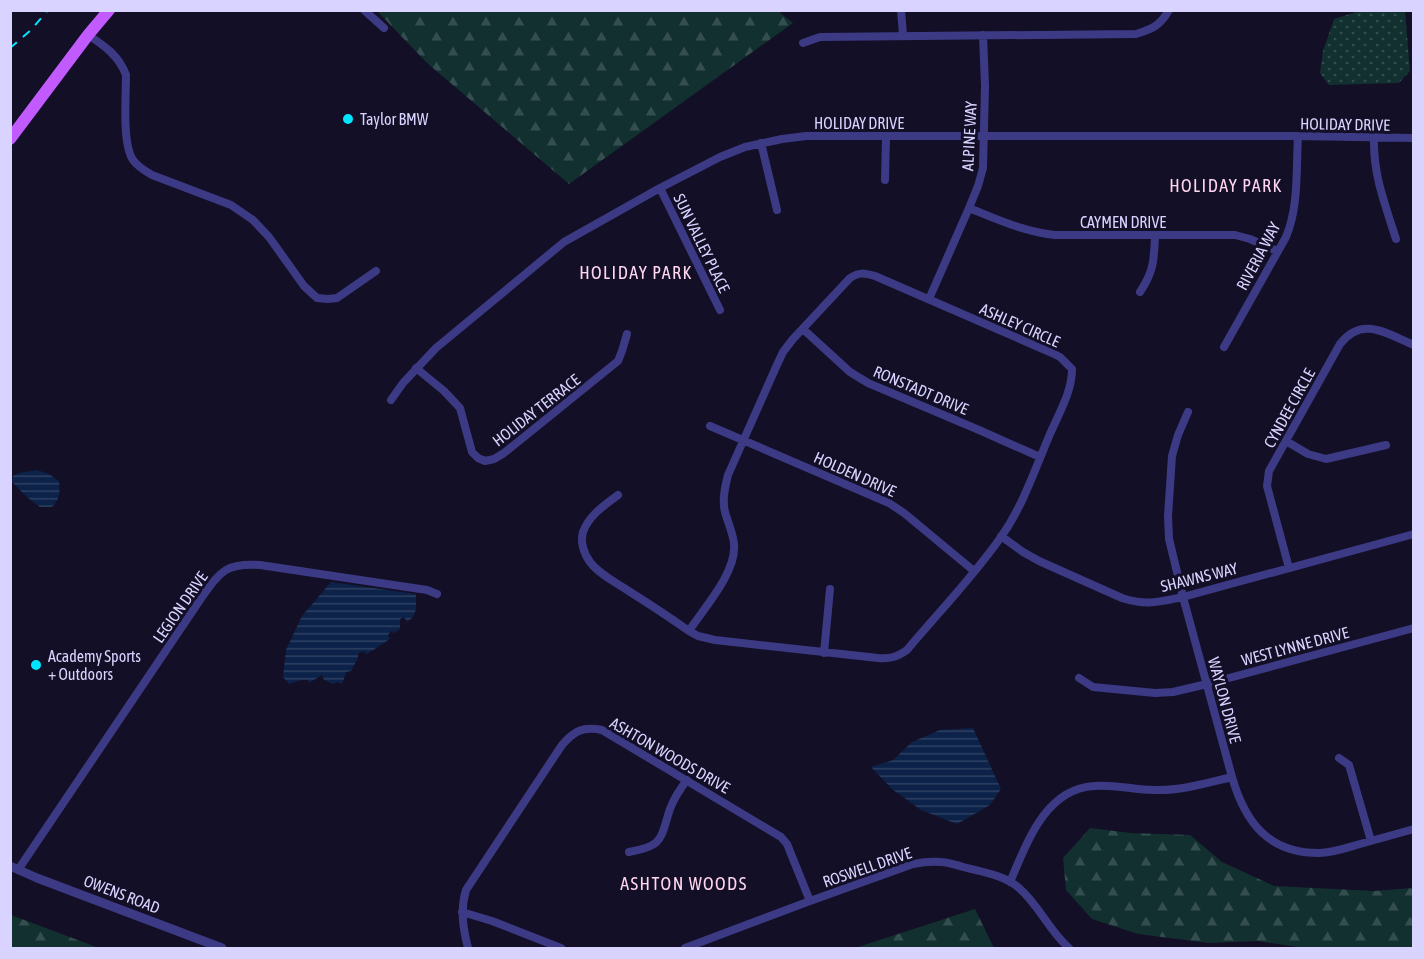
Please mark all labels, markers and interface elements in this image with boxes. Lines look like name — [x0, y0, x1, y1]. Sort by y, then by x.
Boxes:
street label: ALPINE WAY — [958, 100, 980, 171]
place label: Taylor BMW — [360, 110, 429, 129]
marker: Taylor BMW — [341, 112, 355, 126]
street label: HOLIDAY DRIVE — [814, 114, 904, 132]
street label: HOLIDAY DRIVE — [1300, 114, 1390, 134]
district label: HOLIDAY PARK — [1169, 175, 1283, 196]
street label: SUN VALLEY PLACE — [670, 191, 734, 295]
street label: CAYMEN DRIVE — [1080, 213, 1166, 231]
street label: RIVERIA WAY — [1233, 218, 1284, 293]
district label: HOLIDAY PARK — [579, 262, 693, 283]
street label: ASHLEY CIRCLE — [977, 299, 1063, 351]
street label: RONSTADT DRIVE — [871, 362, 971, 418]
street label: CYNDEE CIRCLE — [1260, 365, 1318, 451]
street label: HOLIDAY TERRACE — [489, 370, 583, 450]
street label: HOLDEN DRIVE — [811, 448, 899, 500]
street label: SHAWNS WAY — [1159, 559, 1240, 595]
street label: LEGION DRIVE — [149, 568, 211, 646]
street label: WEST LYNNE DRIVE — [1239, 623, 1351, 669]
place label: Academy Sports + Outdoors — [48, 647, 141, 683]
street label: WAYLON DRIVE — [1205, 655, 1245, 745]
marker: Academy Sports + Outdoors — [29, 658, 43, 672]
street label: ASHTON WOODS DRIVE — [607, 713, 733, 797]
street label: ROSWELL DRIVE — [820, 843, 914, 891]
street label: OWENS ROAD — [81, 871, 163, 917]
district label: ASHTON WOODS — [620, 873, 748, 894]

